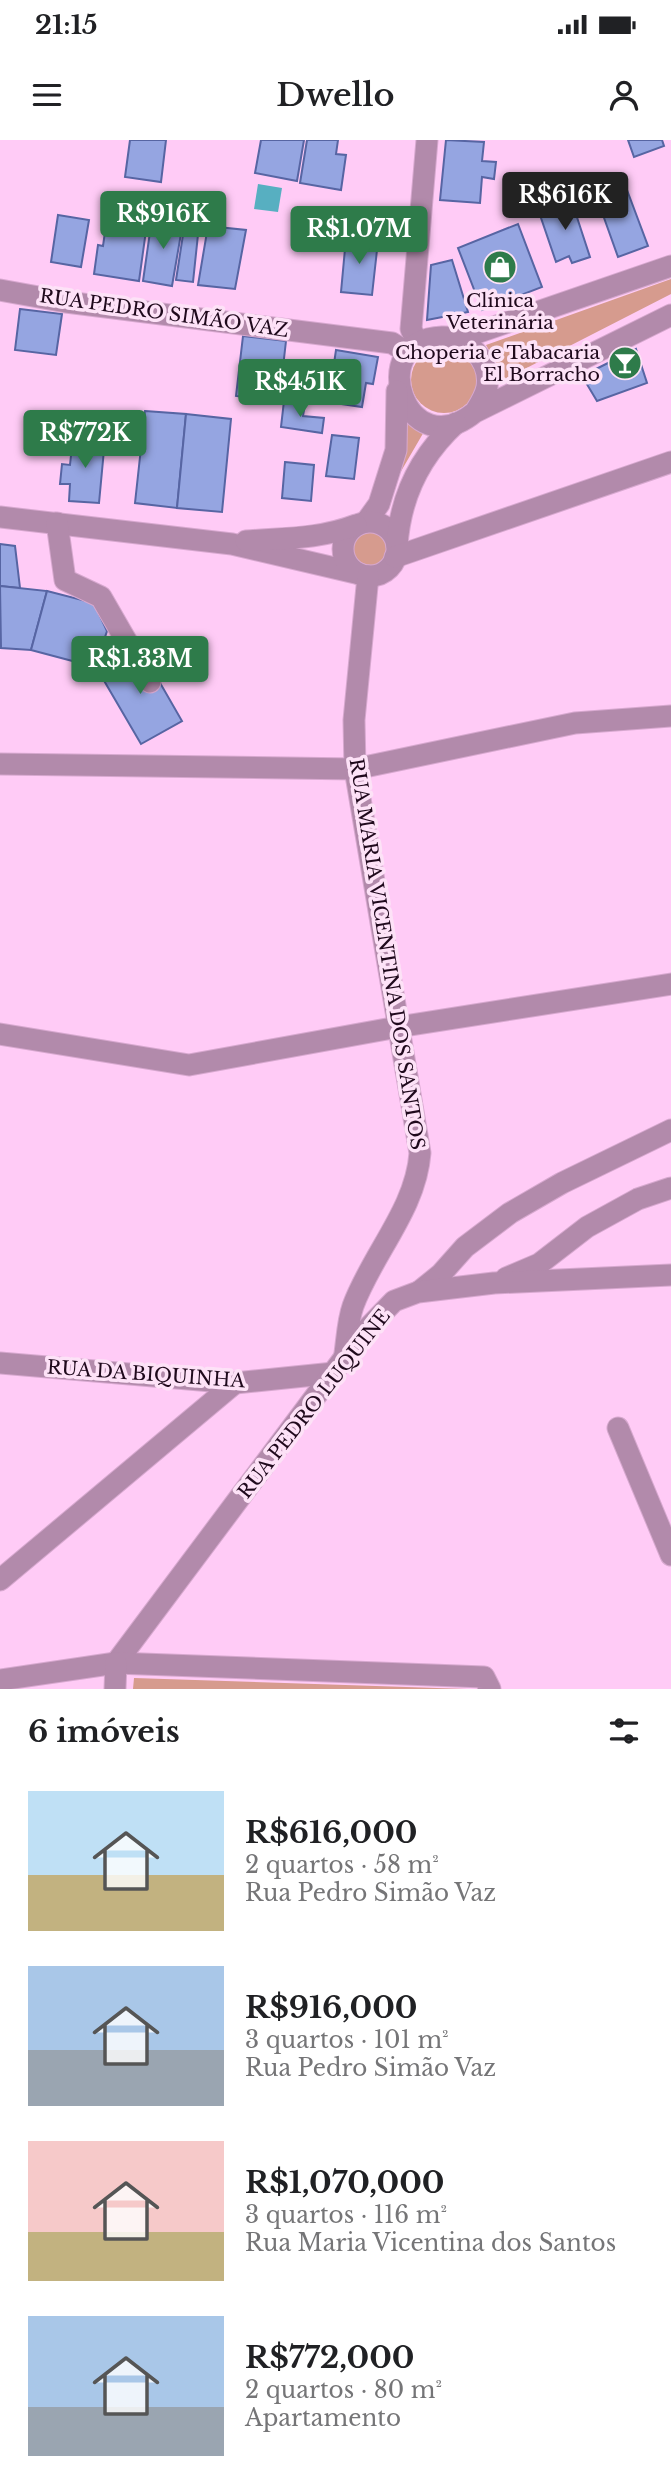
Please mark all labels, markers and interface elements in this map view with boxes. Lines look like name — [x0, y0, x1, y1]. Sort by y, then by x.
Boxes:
text: 21:15 — [35, 9, 97, 41]
text: Dwello — [276, 75, 395, 115]
icon: menu — [28, 76, 66, 114]
icon: person — [605, 76, 643, 114]
pin: R$616K — [508, 172, 622, 232]
text: R$616K — [518, 181, 612, 209]
pin: R$916K — [106, 192, 220, 251]
text: R$916K — [116, 200, 210, 228]
pin: R$1.07M — [294, 206, 424, 266]
text: R$1.07M — [307, 215, 411, 243]
shop icon: Clínica Veterinária — [481, 248, 519, 286]
street label: RUA PEDRO SIMÃO VAZ — [38, 283, 290, 342]
place label: Clínica Veterinária — [445, 289, 554, 334]
place label: Choperia e Tabacaria El Borracho — [395, 341, 600, 386]
bar icon: Choperia e Tabacaria El Borracho — [606, 344, 644, 382]
pin: R$451K — [243, 359, 357, 419]
text: R$451K — [254, 368, 346, 396]
pin: R$772K — [28, 410, 142, 470]
text: R$772K — [39, 419, 131, 447]
pin: R$1.33M — [75, 636, 205, 696]
text: R$1.33M — [87, 645, 193, 673]
street label: RUA MARIA VICENTINA DOS SANTOS — [345, 757, 429, 1151]
street label: RUA PEDRO LUQUINE — [233, 1305, 395, 1503]
street label: RUA DA BIQUINHA — [46, 1356, 246, 1392]
icon: filters — [605, 1712, 643, 1750]
text: 6 imóveis — [28, 1713, 180, 1750]
text: R$616,000 — [245, 1814, 418, 1851]
icon: home — [84, 1819, 168, 1903]
text: 2 quartos · 58 m² — [245, 1851, 439, 1879]
text: Rua Pedro Simão Vaz — [245, 1879, 496, 1907]
text: R$916,000 — [245, 1989, 418, 2026]
icon: home — [84, 1994, 168, 2078]
text: 3 quartos · 101 m² — [245, 2026, 449, 2054]
text: Rua Pedro Simão Vaz — [245, 2054, 496, 2082]
text: R$1,070,000 — [245, 2164, 445, 2201]
icon: home — [84, 2169, 168, 2253]
text: 3 quartos · 116 m² — [245, 2201, 447, 2229]
text: Rua Maria Vicentina dos Santos — [245, 2229, 616, 2257]
text: R$772,000 — [245, 2339, 414, 2376]
icon: home — [84, 2344, 168, 2428]
text: 2 quartos · 80 m² — [245, 2376, 442, 2404]
text: Apartamento — [245, 2404, 401, 2432]

